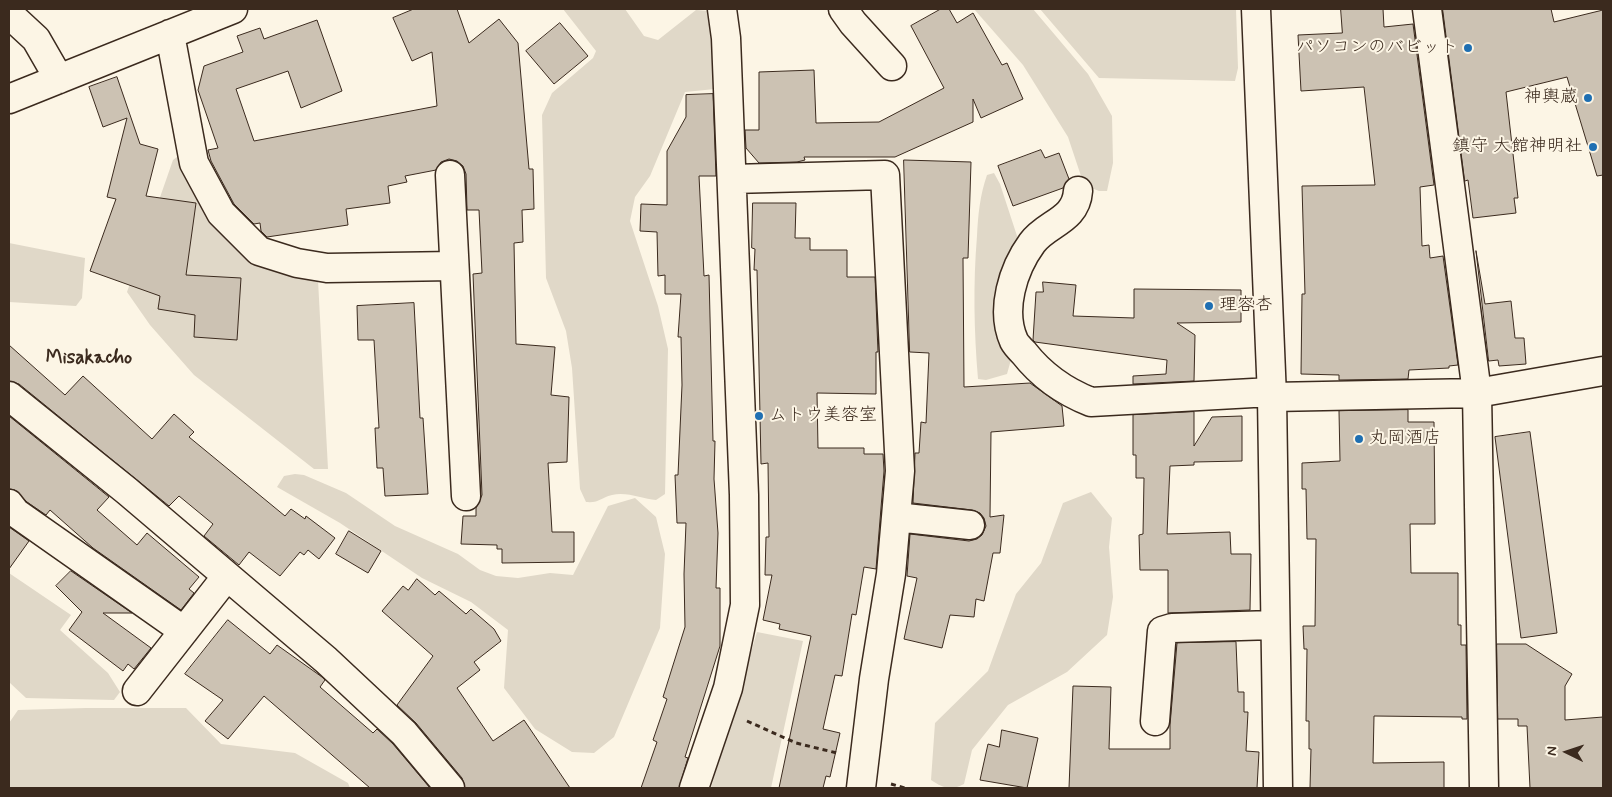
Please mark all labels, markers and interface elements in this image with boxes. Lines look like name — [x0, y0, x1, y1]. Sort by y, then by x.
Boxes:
place label: パソコンのバビット — [1296, 37, 1458, 59]
marker: パソコンのバビット — [1462, 42, 1474, 54]
place label: 神輿蔵 — [1524, 87, 1578, 109]
marker: 神輿蔵 — [1582, 92, 1594, 104]
place label: 鎮守 大館神明社 — [1452, 136, 1583, 158]
marker: 鎮守 大館神明社 — [1587, 141, 1599, 153]
place label: 理容杏 — [1219, 295, 1273, 317]
marker: 理容杏 — [1203, 300, 1215, 312]
district label: Misakacho — [46, 348, 132, 370]
place label: ムトウ美容室 — [769, 405, 877, 427]
marker: ムトウ美容室 — [753, 410, 765, 422]
place label: 丸岡酒店 — [1369, 428, 1441, 450]
marker: 丸岡酒店 — [1353, 433, 1365, 445]
north arrow — [1542, 727, 1592, 777]
text: N — [1543, 746, 1561, 756]

